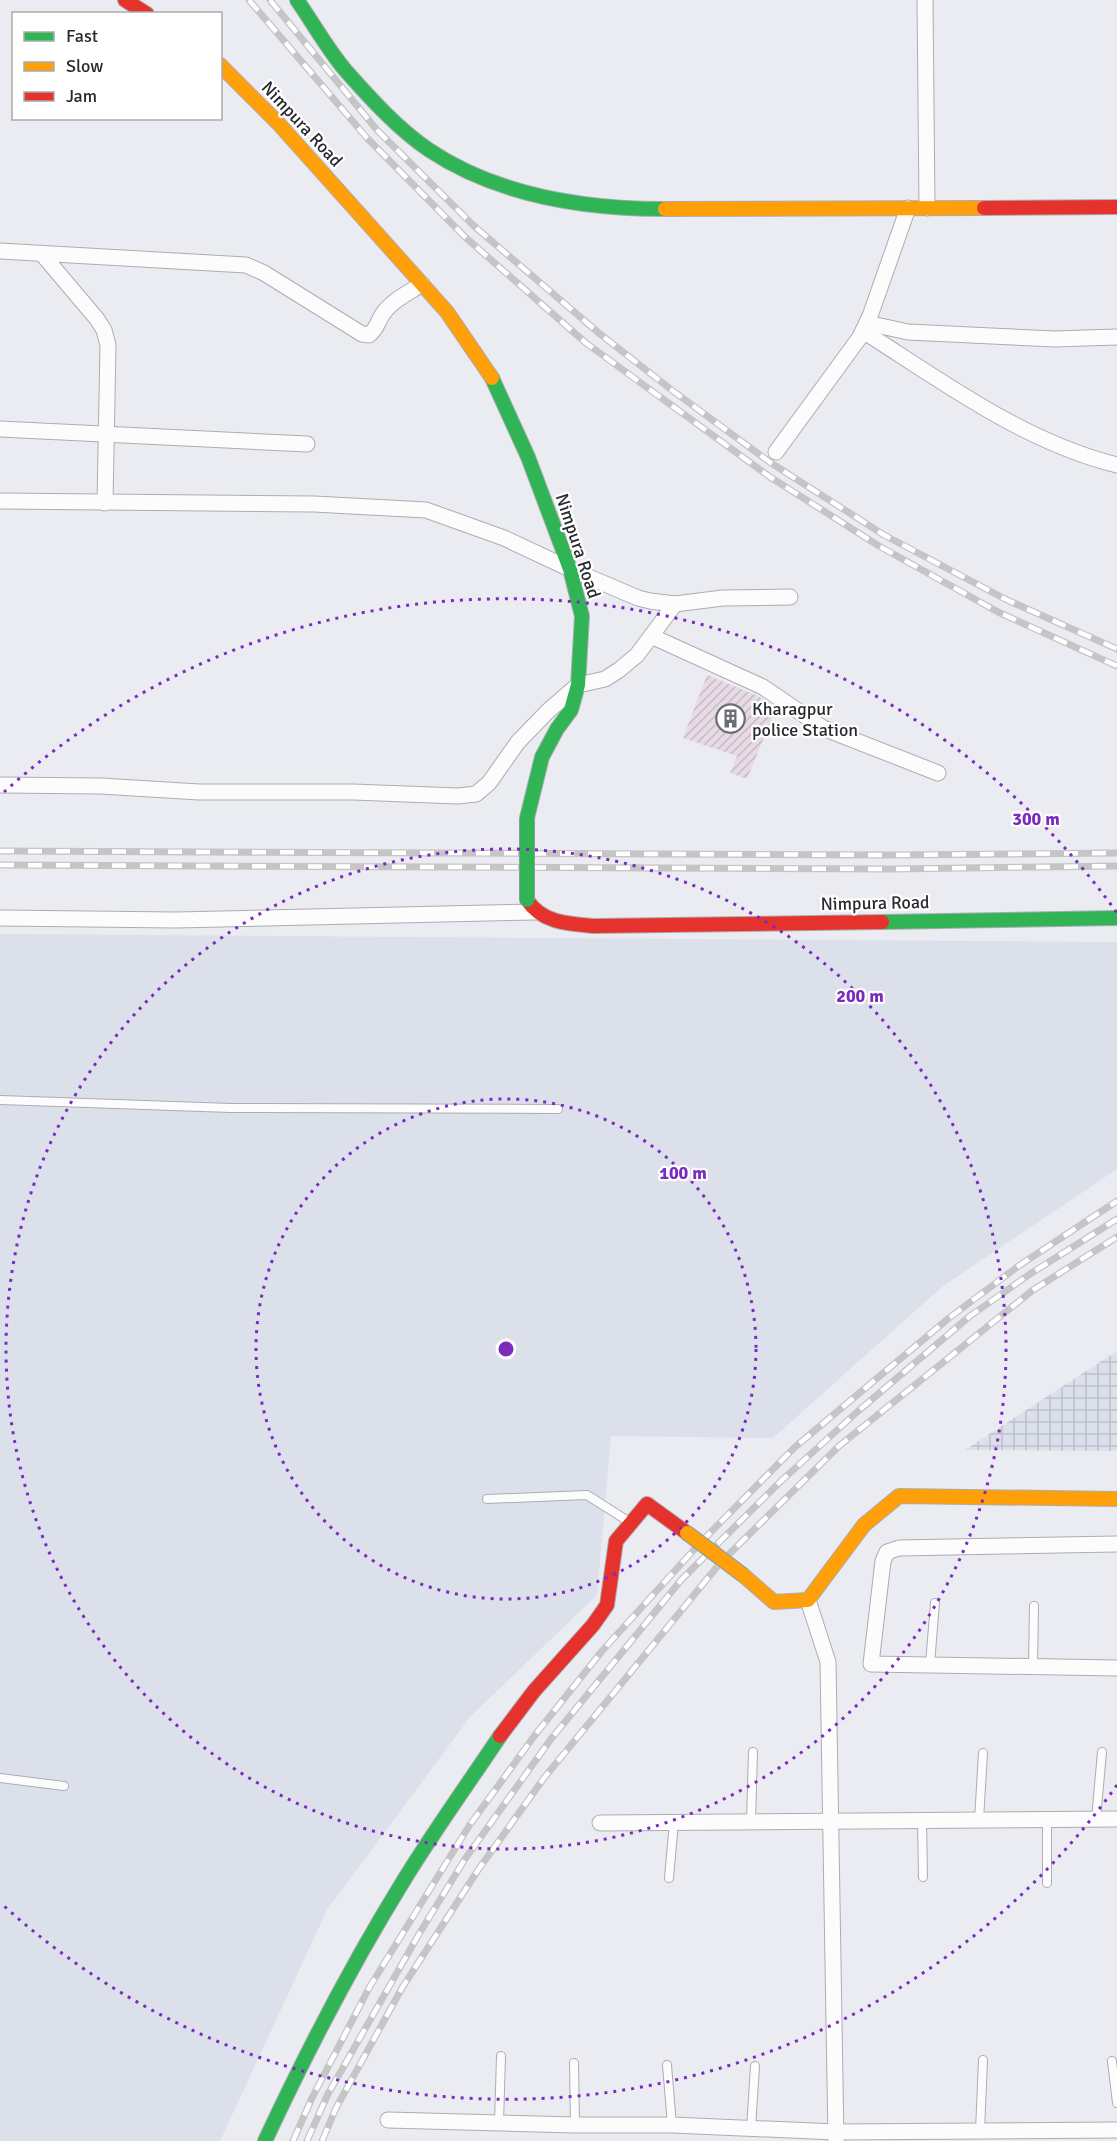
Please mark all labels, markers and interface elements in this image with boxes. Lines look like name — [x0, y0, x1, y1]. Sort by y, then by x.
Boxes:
legend — [12, 12, 222, 120]
text: Fast — [66, 25, 98, 47]
text: Slow — [66, 55, 103, 77]
street label: Nimpura Road — [257, 77, 347, 171]
text: Jam — [66, 85, 97, 107]
street label: Nimpura Road — [551, 491, 605, 601]
place label: Kharagpur police Station — [752, 698, 858, 741]
building icon: Kharagpur police Station — [715, 703, 747, 735]
text: 300 m — [1012, 808, 1060, 830]
street label: Nimpura Road — [820, 891, 930, 915]
text: 200 m — [836, 985, 884, 1007]
text: 100 m — [659, 1162, 707, 1184]
centre of rings — [496, 1339, 516, 1359]

